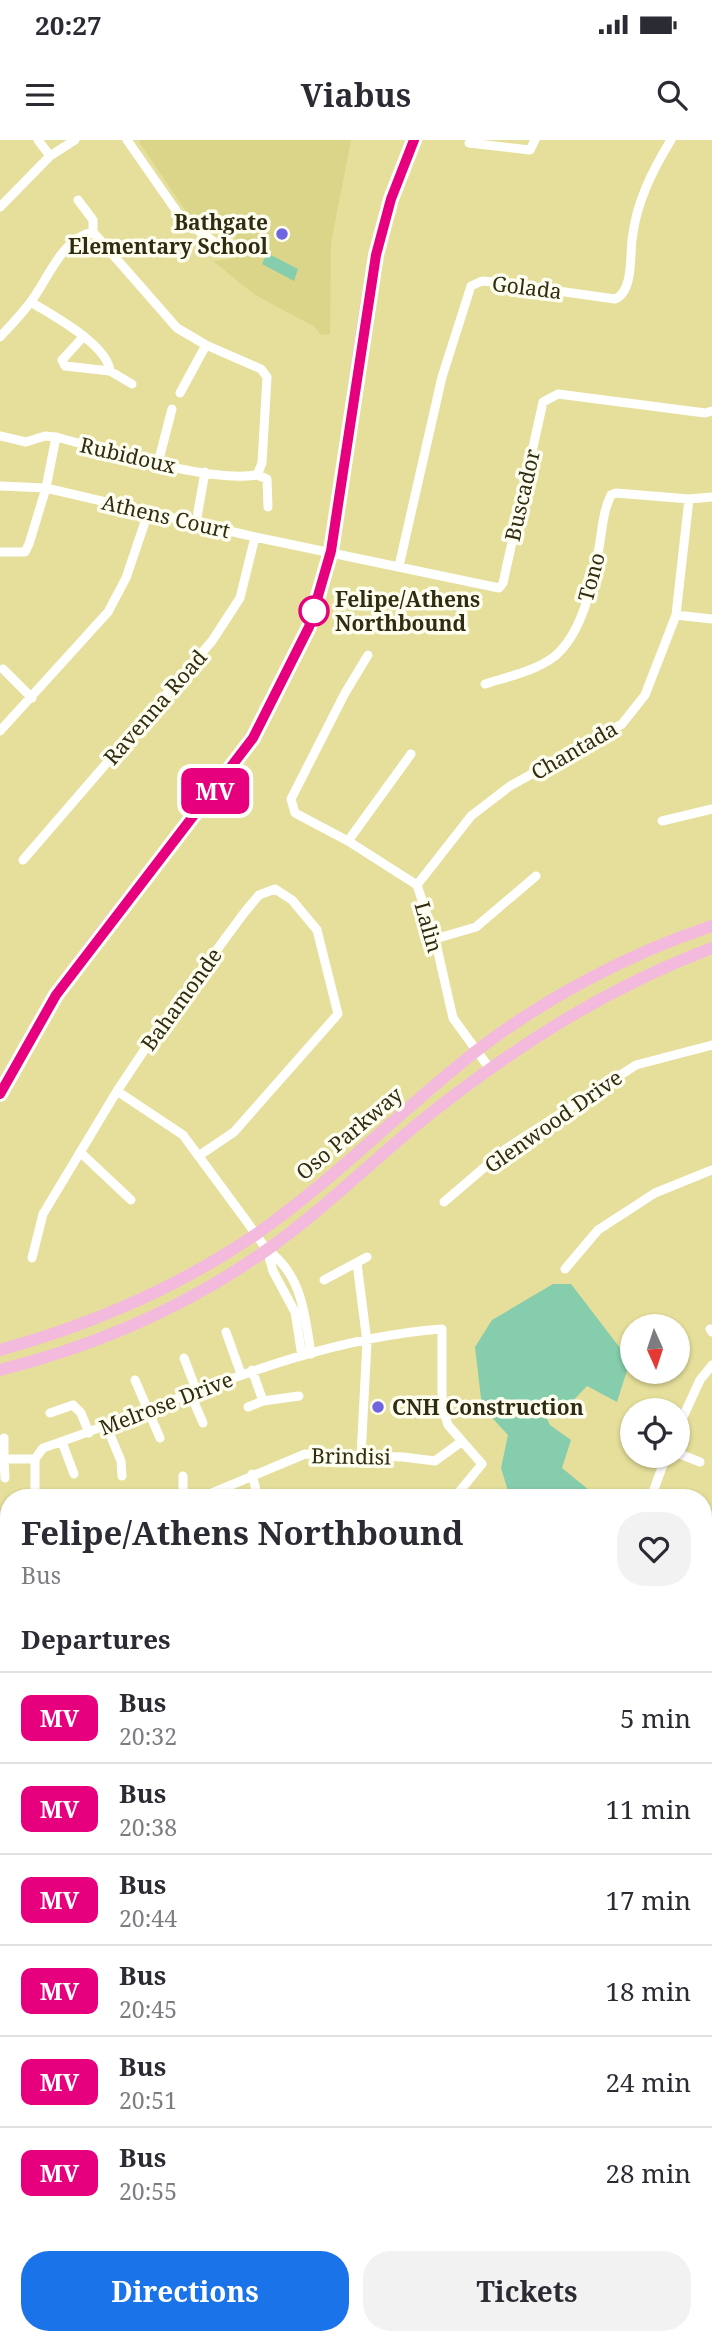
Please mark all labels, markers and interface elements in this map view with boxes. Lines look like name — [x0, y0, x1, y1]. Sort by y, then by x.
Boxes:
text: 20:27 — [35, 7, 102, 43]
text: Viabus — [301, 73, 411, 116]
icon: menu — [21, 76, 59, 114]
icon: search — [653, 76, 691, 114]
place label: Bathgate Elementary School — [68, 208, 269, 260]
marker: Bathgate Elementary School — [274, 226, 290, 242]
street label: Golada — [490, 269, 564, 305]
street label: Rubidoux — [77, 430, 179, 480]
street label: Buscador — [498, 446, 546, 544]
street label: Athens Court — [99, 488, 233, 544]
street label: Tono — [571, 549, 611, 605]
place label: Felipe/Athens Northbound — [335, 585, 480, 637]
marker: Felipe/Athens Northbound — [299, 596, 329, 626]
street label: Ravenna Road — [97, 643, 213, 771]
street label: Chantada — [526, 714, 622, 786]
line badge: MV — [184, 768, 246, 814]
text: MV — [195, 774, 235, 807]
street label: Lalin — [408, 898, 450, 956]
street label: Bahamonde — [134, 942, 228, 1056]
street label: Glenwood Drive — [479, 1063, 627, 1179]
street label: Oso Parkway — [290, 1080, 408, 1186]
north arrow — [620, 1314, 690, 1384]
map controls — [620, 1314, 690, 1468]
street label: Melrose Drive — [95, 1365, 237, 1441]
place label: CNH Construction — [392, 1393, 584, 1421]
button: locate — [620, 1398, 690, 1468]
marker: CNH Construction — [370, 1399, 386, 1415]
street label: Brindisi — [311, 1441, 391, 1471]
text: Felipe/Athens Northbound — [21, 1510, 464, 1555]
button: heart — [617, 1512, 691, 1586]
text: Bus — [21, 1559, 61, 1591]
text: Departures — [21, 1621, 171, 1657]
text: Bus — [119, 1684, 166, 1720]
text: 5 min — [620, 1700, 691, 1736]
text: MV — [40, 1701, 79, 1734]
text: 20:32 — [119, 1720, 177, 1752]
text: Bus — [119, 1775, 166, 1811]
text: 11 min — [606, 1791, 691, 1827]
text: MV — [40, 1792, 79, 1825]
text: 20:38 — [119, 1811, 177, 1843]
text: Bus — [119, 1866, 166, 1902]
text: 17 min — [606, 1882, 691, 1918]
text: MV — [40, 1883, 79, 1916]
text: 20:44 — [119, 1902, 177, 1934]
text: Bus — [119, 1957, 166, 1993]
text: 18 min — [606, 1973, 691, 2009]
text: MV — [40, 1974, 79, 2007]
text: 20:45 — [119, 1993, 177, 2025]
text: Bus — [119, 2048, 166, 2084]
text: 24 min — [606, 2064, 691, 2100]
text: MV — [40, 2065, 79, 2098]
text: 20:51 — [119, 2084, 177, 2116]
text: Bus — [119, 2139, 166, 2175]
text: 28 min — [606, 2155, 691, 2191]
text: MV — [40, 2156, 79, 2189]
text: 20:55 — [119, 2175, 177, 2207]
button: Directions — [21, 2251, 349, 2331]
button: Tickets — [363, 2251, 691, 2331]

